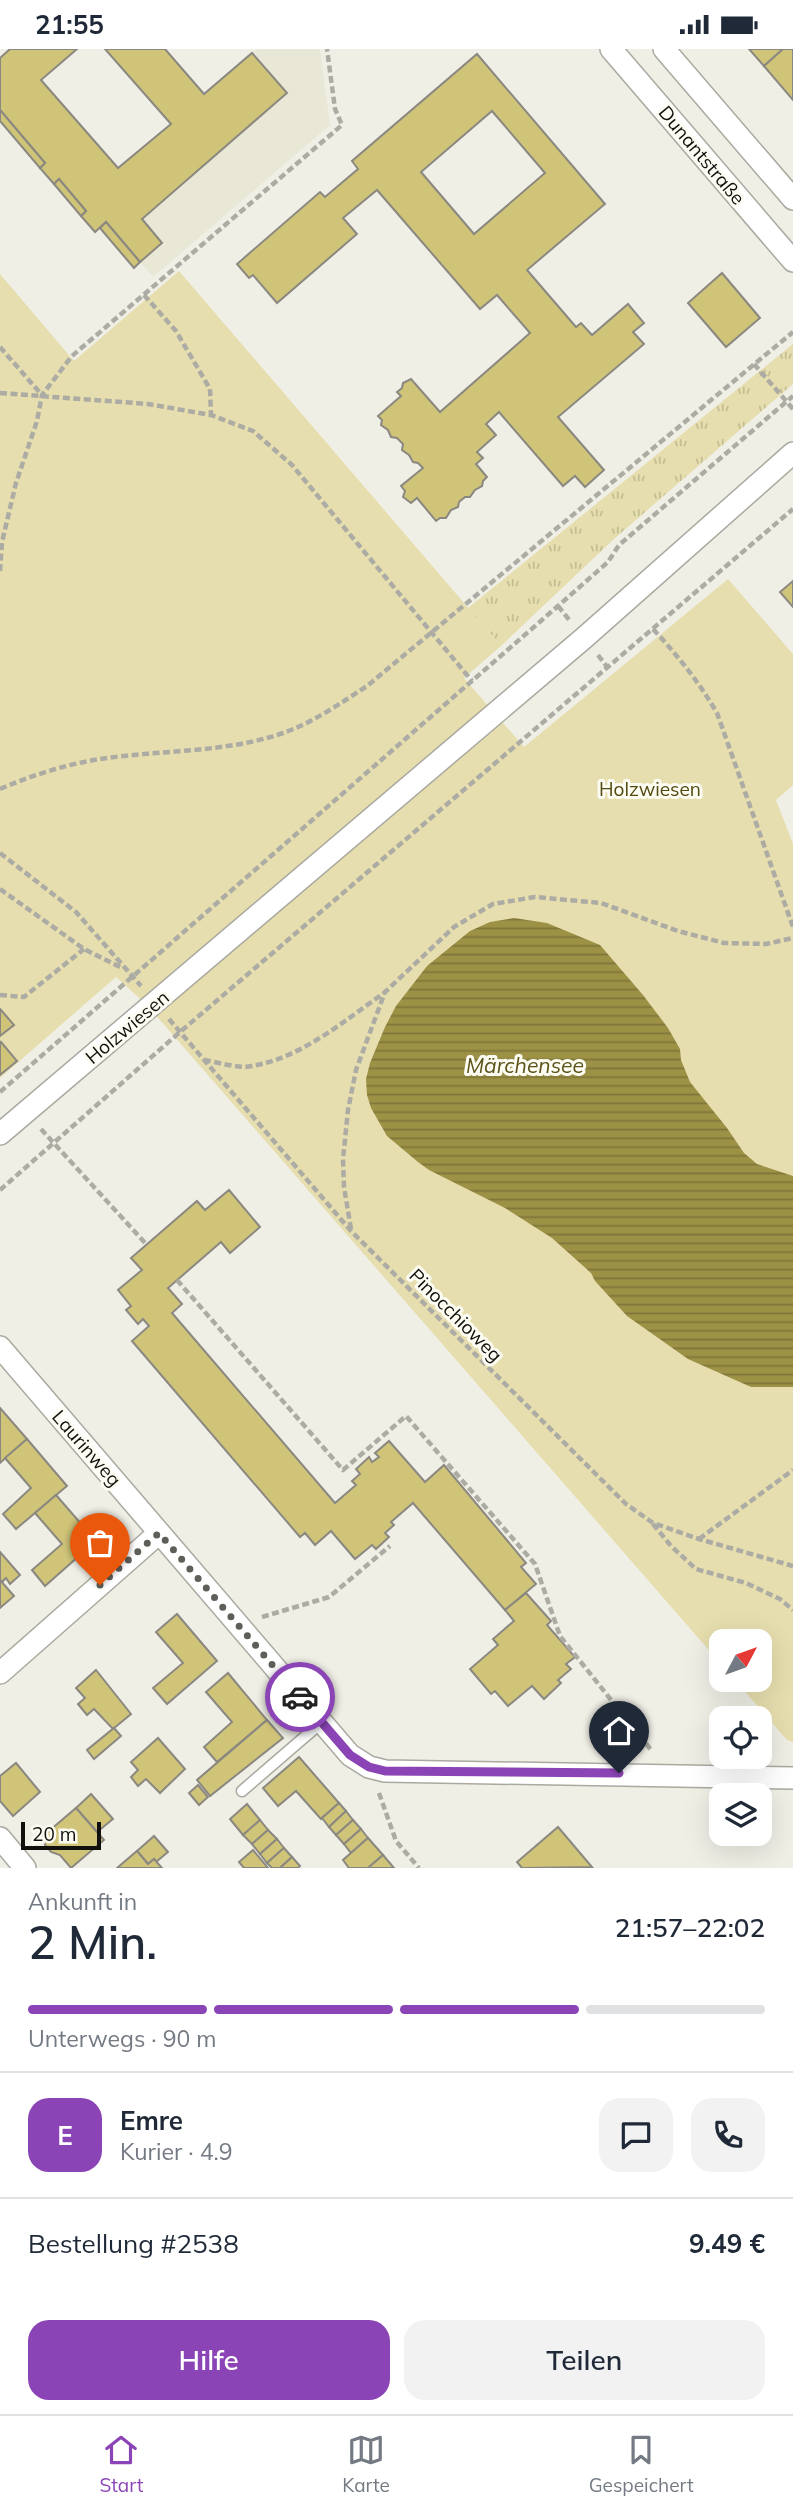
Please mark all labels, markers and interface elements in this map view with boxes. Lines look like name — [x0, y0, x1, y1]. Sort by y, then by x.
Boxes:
text: 21:55 — [35, 8, 104, 41]
street label: Dunantstraße — [654, 101, 750, 209]
park label: Holzwiesen — [599, 777, 701, 801]
street label: Holzwiesen — [80, 985, 174, 1069]
water label: Märchensee — [466, 1052, 584, 1078]
street label: Pinocchioweg — [404, 1263, 508, 1367]
street label: Laurinweg — [47, 1405, 127, 1491]
pin — [70, 1513, 130, 1585]
icon: bag — [81, 1524, 119, 1562]
north arrow — [709, 1629, 772, 1692]
map controls — [709, 1629, 772, 1846]
courier — [265, 1662, 335, 1732]
icon: car — [281, 1678, 319, 1716]
pin — [589, 1701, 649, 1773]
button: locate — [709, 1706, 772, 1769]
icon: home — [600, 1712, 638, 1750]
button: layers — [709, 1783, 772, 1846]
scale bar — [21, 1819, 102, 1851]
text: 20 m — [32, 1822, 76, 1846]
text: Ankunft in — [28, 1887, 137, 1916]
text: 21:57–22:02 — [615, 1911, 765, 1944]
text: 2 Min. — [28, 1913, 157, 1971]
text: Unterwegs · 90 m — [28, 2024, 216, 2053]
button: chat — [599, 2098, 673, 2172]
button: phone — [691, 2098, 765, 2172]
text: Emre — [120, 2104, 183, 2137]
text: E — [57, 2119, 73, 2152]
text: Kurier · 4.9 — [120, 2137, 232, 2166]
text: Bestellung #2538 — [28, 2227, 239, 2260]
text: 9.49 € — [689, 2227, 765, 2260]
button: Hilfe — [28, 2320, 390, 2400]
button: Teilen — [404, 2320, 765, 2400]
tab: Start — [99, 2431, 143, 2497]
tab: Karte — [342, 2431, 390, 2497]
tab: Gespeichert — [589, 2431, 694, 2497]

